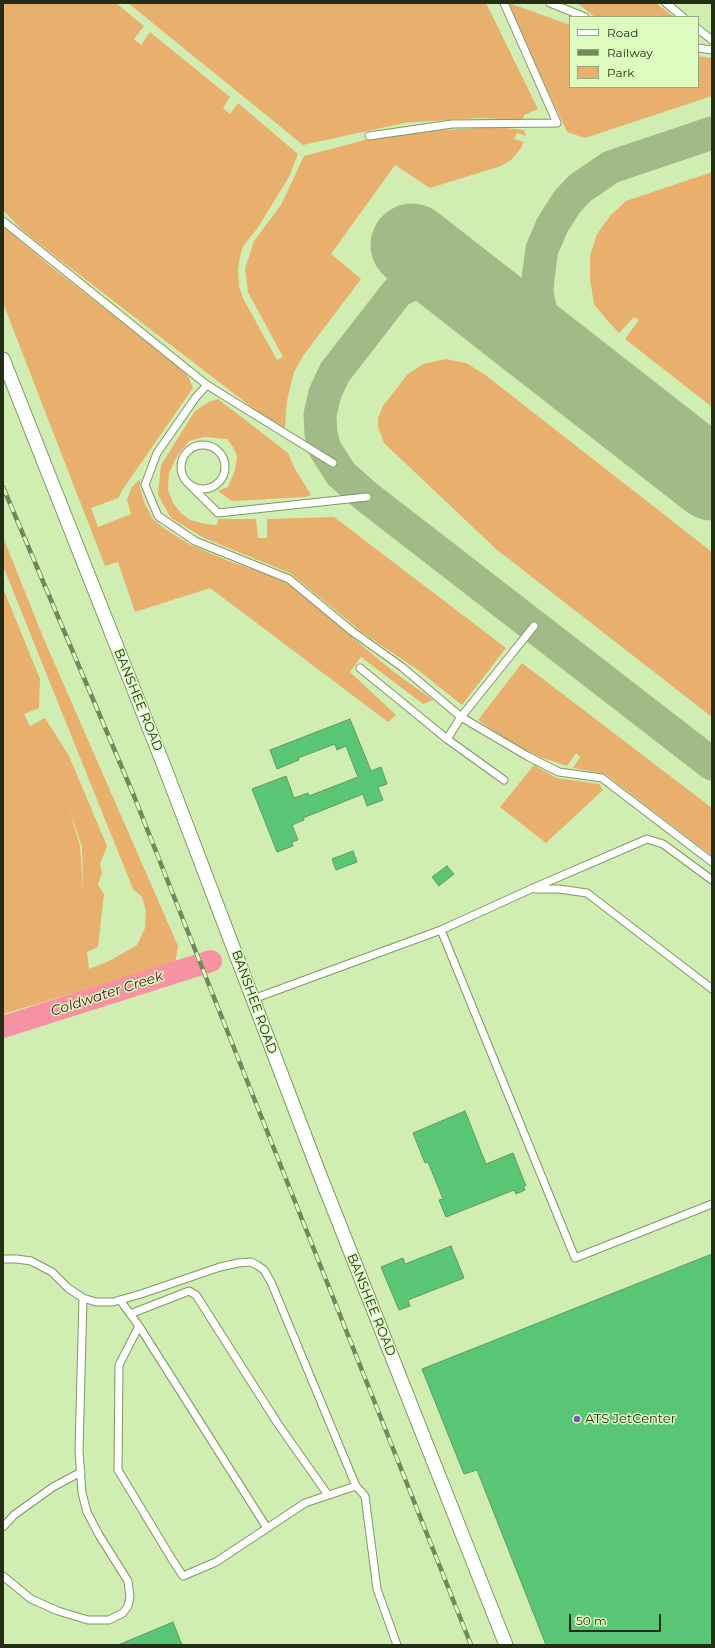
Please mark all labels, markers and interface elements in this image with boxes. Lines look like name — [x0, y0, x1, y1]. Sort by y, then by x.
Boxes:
legend — [569, 16, 699, 88]
text: Road — [607, 25, 638, 40]
text: Railway — [607, 45, 653, 60]
text: Park — [607, 65, 634, 80]
street label: BANSHEE ROAD — [110, 646, 166, 754]
street label: BANSHEE ROAD — [228, 948, 280, 1056]
water label: Coldwater Creek — [49, 968, 165, 1020]
street label: BANSHEE ROAD — [343, 1251, 399, 1359]
place label: ATS JetCenter — [585, 1411, 676, 1427]
marker: ATS JetCenter — [572, 1414, 582, 1424]
scale bar — [571, 1606, 663, 1632]
text: 50 m — [576, 1613, 607, 1628]

